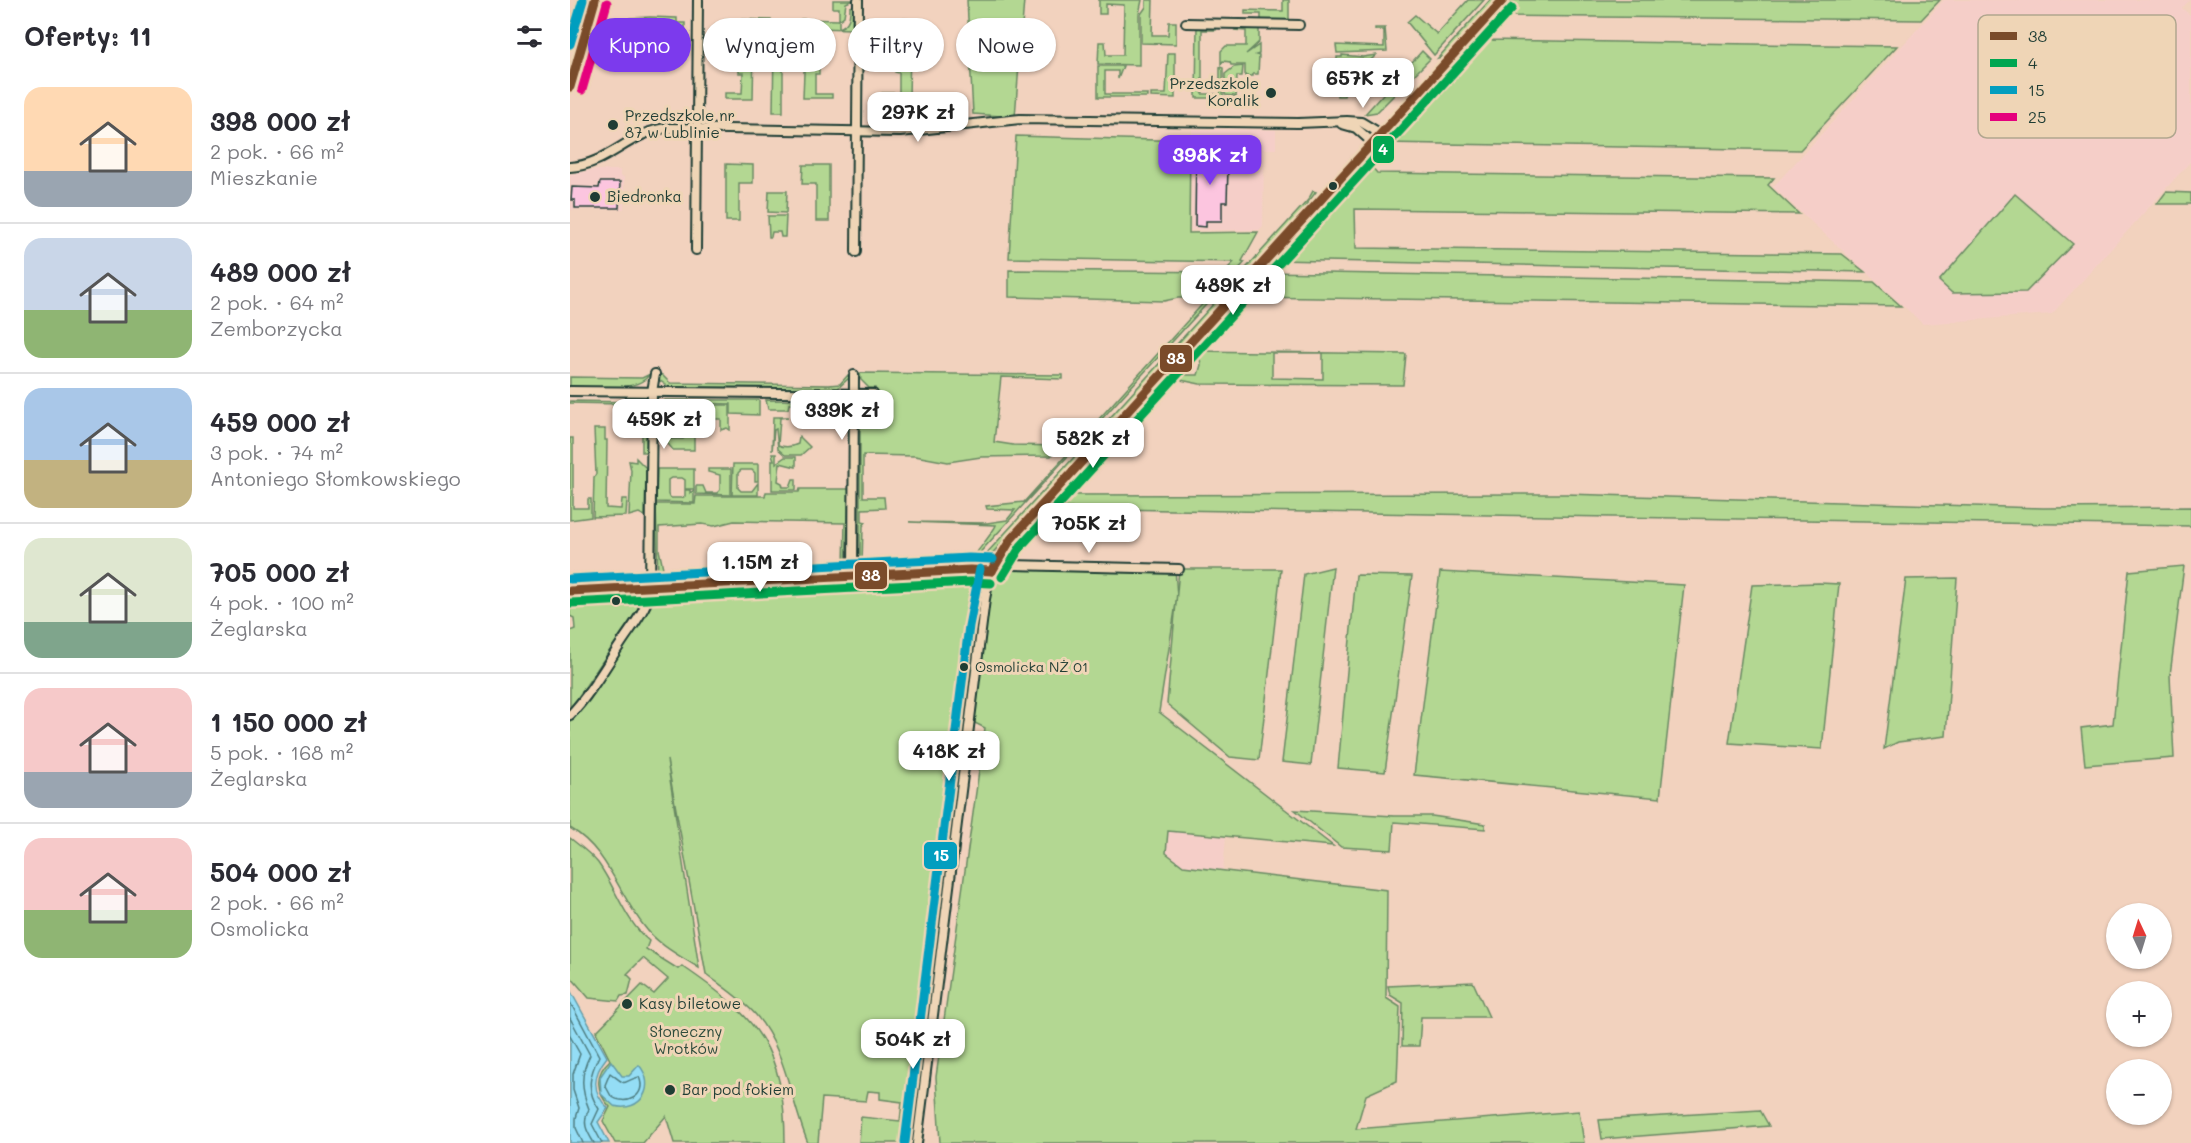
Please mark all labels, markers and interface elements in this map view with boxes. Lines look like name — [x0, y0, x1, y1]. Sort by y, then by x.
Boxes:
legend — [1978, 15, 2176, 138]
chip: Kupno — [588, 18, 691, 72]
chip: Wynajem — [703, 18, 836, 72]
chip: Filtry — [848, 18, 944, 72]
chip: Nowe — [956, 18, 1056, 72]
text: Oferty: 11 — [24, 19, 152, 53]
icon: filters — [513, 20, 546, 53]
text: 38 — [2028, 25, 2047, 46]
text: 4 — [2028, 52, 2038, 73]
pin: 657K zł — [1308, 58, 1418, 109]
text: 657K zł — [1326, 64, 1400, 90]
place label: Przedszkole Koralik — [1170, 73, 1259, 110]
text: 15 — [2028, 79, 2044, 100]
marker: Przedszkole Koralik — [1264, 86, 1278, 100]
pin: 297K zł — [863, 92, 973, 143]
text: 297K zł — [881, 98, 955, 124]
text: 398 000 zł — [210, 104, 350, 138]
place label: Przedszkole nr 87 w Lublinie — [625, 105, 735, 142]
text: 25 — [2028, 106, 2046, 127]
icon: home — [72, 111, 144, 183]
marker: Przedszkole nr 87 w Lublinie — [606, 118, 620, 132]
pin: 398K zł — [1155, 135, 1265, 186]
line badge: 4 — [1372, 135, 1395, 164]
text: 2 pok. · 66 m² — [210, 138, 344, 164]
text: 4 — [1378, 138, 1388, 159]
text: 398K zł — [1172, 141, 1248, 167]
text: Mieszkanie — [210, 164, 318, 190]
unlabelled marker — [1327, 180, 1339, 192]
place label: Biedronka — [607, 186, 682, 206]
marker: Biedronka — [588, 190, 602, 204]
text: 489 000 zł — [210, 255, 351, 289]
icon: home — [72, 262, 144, 334]
pin: 489K zł — [1178, 265, 1288, 316]
text: 489K zł — [1195, 271, 1271, 297]
text: 2 pok. · 64 m² — [210, 289, 344, 315]
text: Zemborzycka — [210, 315, 343, 341]
line badge: 38 — [1159, 344, 1193, 373]
text: 38 — [1166, 347, 1186, 368]
pin: 339K zł — [787, 390, 897, 441]
text: 339K zł — [805, 396, 879, 422]
pin: 459K zł — [609, 399, 719, 450]
text: 459 000 zł — [210, 405, 350, 439]
text: 459K zł — [626, 405, 702, 431]
icon: home — [72, 412, 144, 484]
pin: 582K zł — [1038, 418, 1148, 469]
text: 582K zł — [1056, 424, 1130, 450]
text: 3 pok. · 74 m² — [210, 439, 343, 465]
text: Antoniego Słomkowskiego — [210, 465, 461, 491]
pin: 705K zł — [1034, 503, 1144, 554]
text: 705K zł — [1052, 509, 1126, 535]
pin: 1.15M zł — [698, 542, 822, 593]
text: 1.15M zł — [721, 548, 799, 574]
text: 705 000 zł — [210, 555, 349, 589]
line badge: 38 — [854, 561, 888, 590]
icon: home — [72, 562, 144, 634]
text: 38 — [861, 564, 881, 585]
text: 4 pok. · 100 m² — [210, 589, 354, 615]
unlabelled marker — [610, 595, 622, 607]
text: Żeglarska — [210, 615, 308, 641]
place label: Osmolicka NŻ 01 — [975, 657, 1088, 676]
marker: Osmolicka NŻ 01 — [958, 661, 970, 673]
text: 1 150 000 zł — [210, 705, 367, 739]
icon: home — [72, 712, 144, 784]
pin: 418K zł — [894, 731, 1004, 782]
text: 418K zł — [913, 737, 985, 763]
text: 5 pok. · 168 m² — [210, 739, 353, 765]
text: Żeglarska — [210, 765, 308, 791]
line badge: 15 — [923, 841, 958, 870]
text: 15 — [933, 844, 949, 865]
text: 504 000 zł — [210, 855, 351, 889]
icon: home — [72, 862, 144, 934]
text: 2 pok. · 66 m² — [210, 889, 344, 915]
north arrow — [2106, 903, 2172, 969]
map controls — [2106, 903, 2172, 1125]
text: Osmolicka — [210, 915, 309, 941]
button: + — [2106, 981, 2172, 1047]
place label: Kasy biletowe — [639, 993, 741, 1013]
marker: Kasy biletowe — [620, 997, 634, 1011]
pin: 504K zł — [858, 1019, 968, 1070]
park label: Słoneczny Wrotków — [650, 1021, 723, 1058]
text: 504K zł — [875, 1025, 951, 1051]
button: − — [2106, 1059, 2172, 1125]
place label: Bar pod fokiem — [682, 1079, 794, 1099]
marker: Bar pod fokiem — [663, 1083, 677, 1097]

